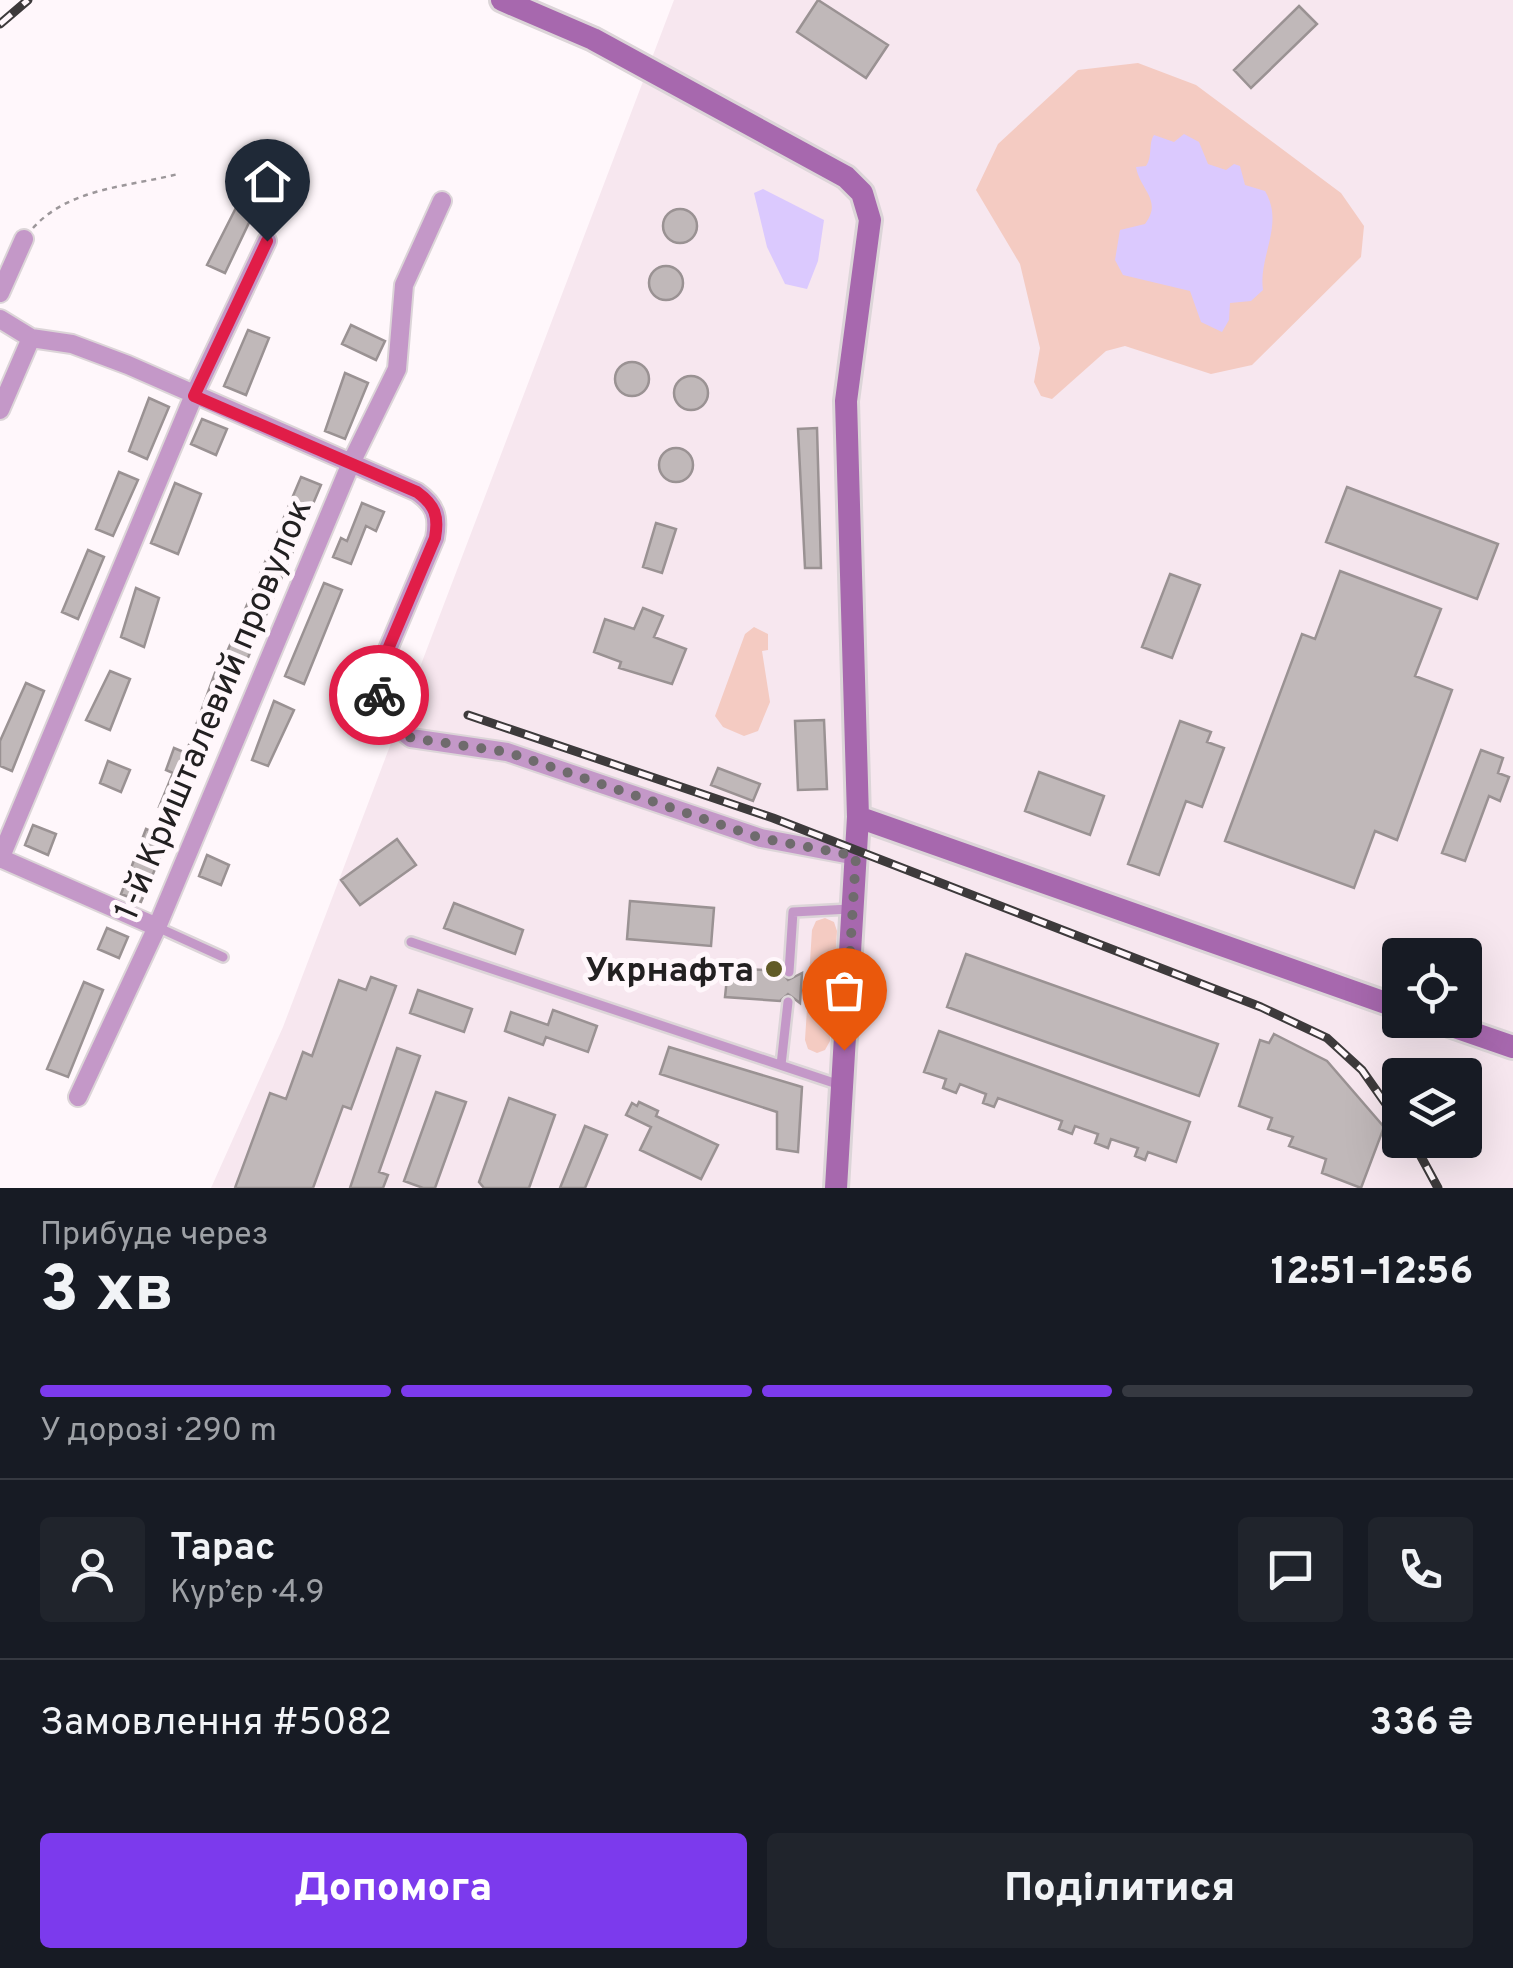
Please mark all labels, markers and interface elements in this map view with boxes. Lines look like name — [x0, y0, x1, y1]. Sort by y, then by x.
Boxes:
pin — [225, 139, 310, 242]
icon: home — [240, 154, 295, 209]
street label: 1-й Кришталевий провулок — [106, 493, 324, 927]
courier — [329, 645, 429, 745]
icon: bike — [352, 668, 407, 723]
map controls — [1382, 938, 1482, 1158]
button: locate — [1382, 938, 1482, 1038]
pin — [802, 948, 887, 1051]
place label: Укрнафта — [585, 950, 754, 994]
marker: Укрнафта — [763, 958, 785, 980]
icon: bag — [817, 963, 872, 1018]
button: layers — [1382, 1058, 1482, 1158]
text: Прибуде через — [40, 1216, 269, 1256]
text: 12:51–12:56 — [1271, 1249, 1473, 1298]
text: 3 хв — [40, 1252, 174, 1334]
text: У дорозі · 290 m — [40, 1412, 277, 1452]
button: person — [40, 1517, 145, 1622]
button: chat — [1238, 1517, 1343, 1622]
button: phone — [1368, 1517, 1473, 1622]
text: Тарас — [170, 1525, 275, 1574]
text: Кур’єр · 4.9 — [170, 1574, 325, 1614]
text: Замовлення #5082 — [40, 1700, 392, 1749]
text: 336 ₴ — [1370, 1700, 1473, 1749]
button: Допомога — [40, 1833, 747, 1948]
button: Поділитися — [767, 1833, 1473, 1948]

